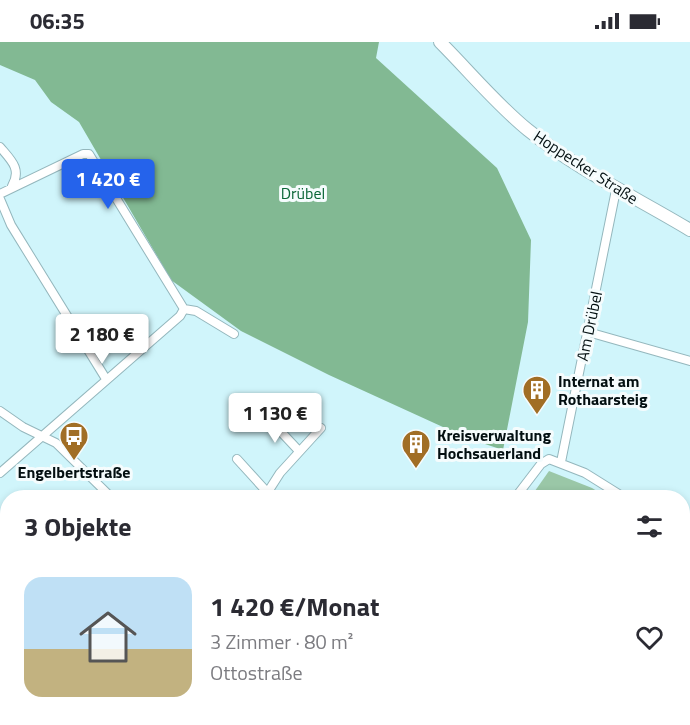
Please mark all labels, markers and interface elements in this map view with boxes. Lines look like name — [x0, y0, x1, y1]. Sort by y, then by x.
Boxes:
text: 06:35 — [30, 4, 85, 38]
street label: Hoppecker Straße — [529, 124, 643, 210]
pin: 1 420 € — [53, 159, 163, 210]
text: 1 420 € — [76, 163, 140, 194]
park label: Drübel — [281, 181, 325, 205]
street label: Am Drübel — [570, 289, 608, 363]
pin: 2 180 € — [47, 314, 157, 365]
text: 2 180 € — [70, 318, 134, 349]
place label: Internat am Rothaarsteig — [558, 369, 648, 411]
building icon: Internat am Rothaarsteig — [521, 374, 553, 416]
pin: 1 130 € — [220, 393, 330, 444]
text: 1 130 € — [243, 397, 307, 428]
bus stop icon: Engelbertstraße — [58, 420, 90, 462]
place label: Kreisverwaltung Hochsauerland — [437, 423, 551, 465]
building icon: Kreisverwaltung Hochsauerland — [400, 428, 432, 470]
place label: Engelbertstraße — [18, 460, 130, 484]
text: 3 Objekte — [24, 507, 131, 546]
icon: filters — [633, 510, 666, 543]
text: 1 420 €/Monat — [210, 587, 379, 626]
icon: home — [72, 601, 144, 673]
icon: heart — [633, 621, 666, 654]
text: 3 Zimmer · 80 m² — [210, 626, 353, 657]
text: Ottostraße — [210, 657, 303, 688]

